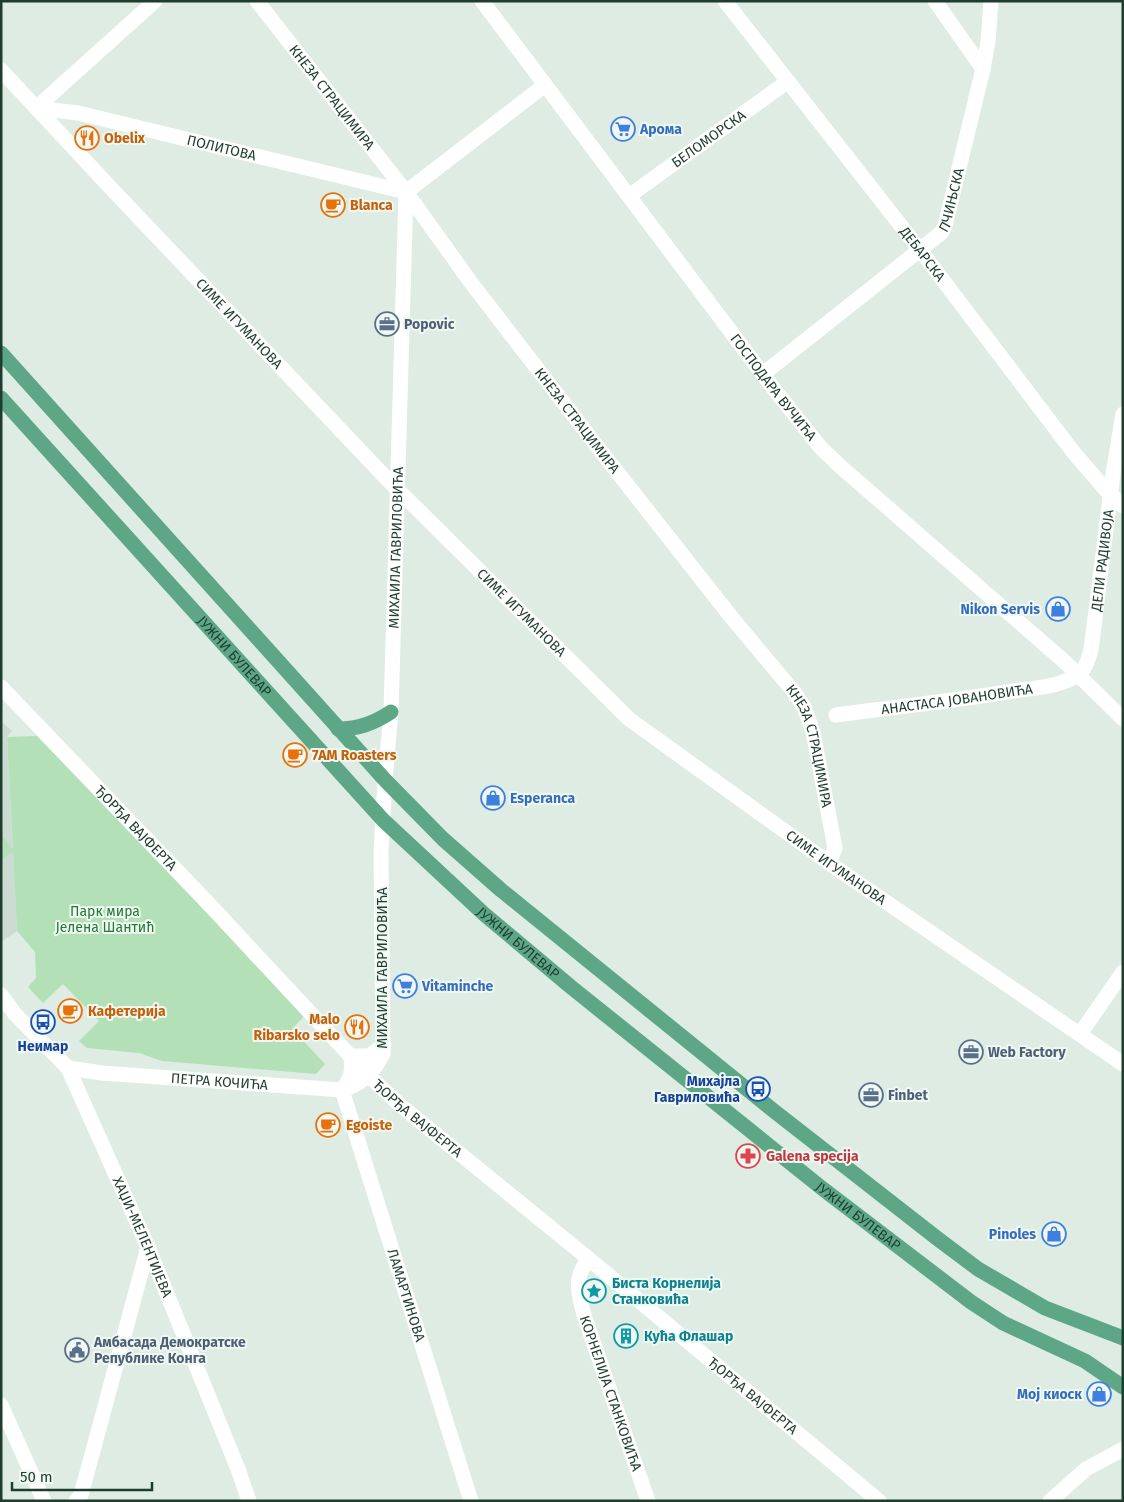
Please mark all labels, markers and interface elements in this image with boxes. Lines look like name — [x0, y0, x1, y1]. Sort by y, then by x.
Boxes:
street label: КНЕЗА СТРАЦИМИРА — [285, 41, 378, 154]
street label: БЕЛОМОРСКА — [668, 107, 749, 171]
supermarket icon: Арома — [610, 116, 636, 142]
place label: Арома — [639, 121, 682, 138]
restaurant icon: Obelix — [74, 125, 100, 151]
place label: Obelix — [104, 130, 146, 147]
street label: ПОЛИТОВА — [185, 132, 258, 165]
street label: ПЧИЊСКА — [935, 166, 968, 235]
cafe icon: Blanca — [320, 192, 346, 218]
place label: Blanca — [350, 197, 393, 214]
street label: ДЕБАРСКА — [895, 223, 949, 285]
street label: СИМЕ ИГУМАНОВА — [192, 275, 286, 373]
office icon: Popovic — [374, 311, 400, 337]
place label: Popovic — [404, 316, 455, 333]
street label: ГОСПОДАРА ВУЧИЋА — [727, 331, 820, 444]
street label: КНЕЗА СТРАЦИМИРА — [531, 365, 623, 477]
street label: МИХАИЛА ГАВРИЛОВИЋА — [385, 467, 407, 629]
street label: ДЕЛИ РАДИВОЈА — [1088, 509, 1117, 613]
street label: СИМЕ ИГУМАНОВА — [473, 565, 569, 661]
shop icon: Nikon Servis — [1045, 596, 1071, 622]
place label: Nikon Servis — [960, 601, 1040, 618]
street label: ЈУЖНИ БУЛЕВАР — [193, 613, 275, 700]
street label: КНЕЗА СТРАЦИМИРА — [782, 681, 835, 809]
street label: АНАСТАСА ЈОВАНОВИЋА — [880, 681, 1034, 718]
cafe icon: 7AM Roasters — [282, 742, 308, 768]
place label: 7AM Roasters — [312, 747, 397, 764]
street label: ЂОРЂА ВАЈФЕРТА — [91, 782, 180, 874]
shop icon: Esperanca — [480, 785, 506, 811]
place label: Esperanca — [510, 790, 576, 807]
street label: СИМЕ ИГУМАНОВА — [782, 827, 889, 909]
street label: МИХАИЛА ГАВРИЛОВИЋА — [374, 887, 391, 1049]
park label: Парк мира Јелена Шантић — [56, 903, 154, 936]
street label: ЈУЖНИ БУЛЕВАР — [473, 904, 563, 983]
supermarket icon: Vitaminche — [392, 973, 418, 999]
place label: Vitaminche — [421, 978, 493, 995]
cafe icon: Кафетерија — [57, 998, 83, 1024]
place label: Кафетерија — [88, 1003, 166, 1020]
bus stop icon: Неимар — [30, 1009, 56, 1035]
place label: Malo Ribarsko selo — [254, 1011, 340, 1044]
restaurant icon: Malo Ribarsko selo — [344, 1014, 370, 1040]
place label: Неимар — [18, 1038, 68, 1055]
office icon: Web Factory — [958, 1039, 984, 1065]
place label: Web Factory — [988, 1044, 1066, 1061]
street label: ПЕТРА КОЧИЋА — [170, 1070, 268, 1094]
place label: Михајла Гавриловића — [654, 1073, 740, 1106]
street label: ЂОРЂА ВАЈФЕРТА — [369, 1076, 465, 1161]
bus stop icon: Михајла Гавриловића — [745, 1076, 771, 1102]
office icon: Finbet — [858, 1082, 884, 1108]
place label: Finbet — [888, 1087, 929, 1104]
cafe icon: Egoiste — [315, 1112, 341, 1138]
place label: Egoiste — [346, 1117, 393, 1134]
pharmacy icon: Galena specija — [735, 1143, 761, 1169]
place label: Galena specija — [766, 1148, 859, 1165]
street label: ХАЏИ-МЕЛЕНТИЈЕВА — [109, 1174, 176, 1300]
street label: ЈУЖНИ БУЛЕВАР — [812, 1178, 904, 1254]
shop icon: Pinoles — [1041, 1221, 1067, 1247]
place label: Pinoles — [989, 1226, 1036, 1243]
street label: ЛАМАРТИНОВА — [383, 1247, 428, 1344]
place label: Биста Корнелија Станковића — [612, 1275, 721, 1308]
place icon: Биста Корнелија Станковића — [581, 1278, 607, 1304]
street label: КОРНЕЛИЈА СТАНКОВИЋА — [576, 1313, 645, 1473]
building icon: Кућа Флашар — [613, 1323, 639, 1349]
place label: Кућа Флашар — [644, 1328, 733, 1345]
place label: Амбасада Демократске Републике Конга — [93, 1334, 246, 1367]
public building icon: Амбасада Демократске Републике Конга — [64, 1337, 90, 1363]
street label: ЂОРЂА ВАЈФЕРТА — [704, 1354, 801, 1438]
shop icon: Мој киоск — [1086, 1381, 1112, 1407]
place label: Мој киоск — [1017, 1386, 1082, 1403]
scale bar — [12, 1460, 152, 1492]
text: 50 m — [20, 1468, 53, 1486]

